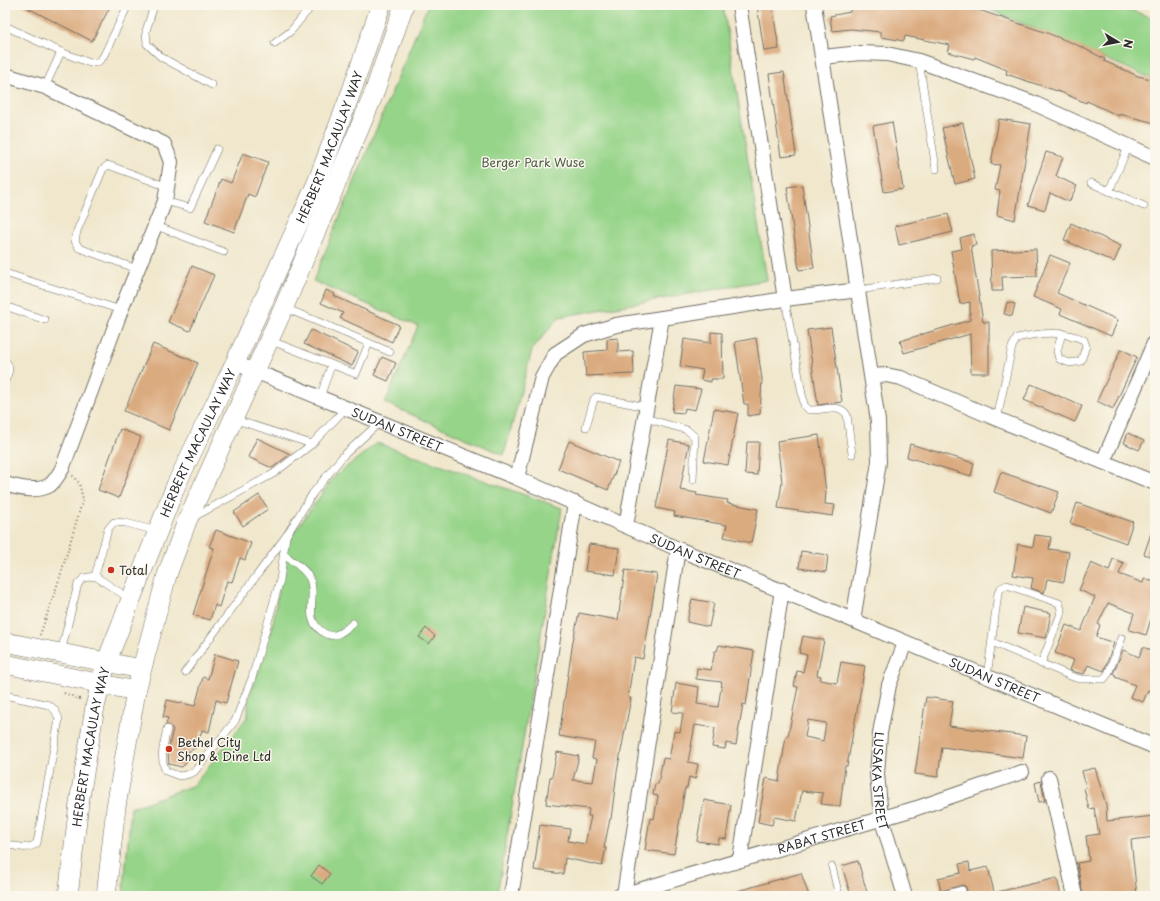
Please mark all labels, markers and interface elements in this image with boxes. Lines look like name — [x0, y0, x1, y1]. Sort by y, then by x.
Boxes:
north arrow — [1098, 22, 1138, 62]
text: N — [1119, 38, 1137, 50]
street label: HERBERT MACAULAY WAY — [291, 68, 367, 226]
park label: Berger Park Wuse — [481, 153, 585, 171]
street label: HERBERT MACAULAY WAY — [155, 365, 240, 520]
street label: SUDAN STREET — [349, 402, 446, 456]
street label: SUDAN STREET — [647, 529, 744, 583]
place label: Total — [119, 561, 148, 579]
marker: Total — [106, 565, 116, 575]
street label: SUDAN STREET — [946, 653, 1043, 707]
street label: HERBERT MACAULAY WAY — [67, 665, 114, 828]
street label: LUSAKA STREET — [868, 731, 894, 833]
place label: Bethel City Shop & Dine Ltd — [177, 733, 271, 765]
marker: Bethel City Shop & Dine Ltd — [164, 744, 174, 754]
street label: RABAT STREET — [775, 814, 868, 858]

